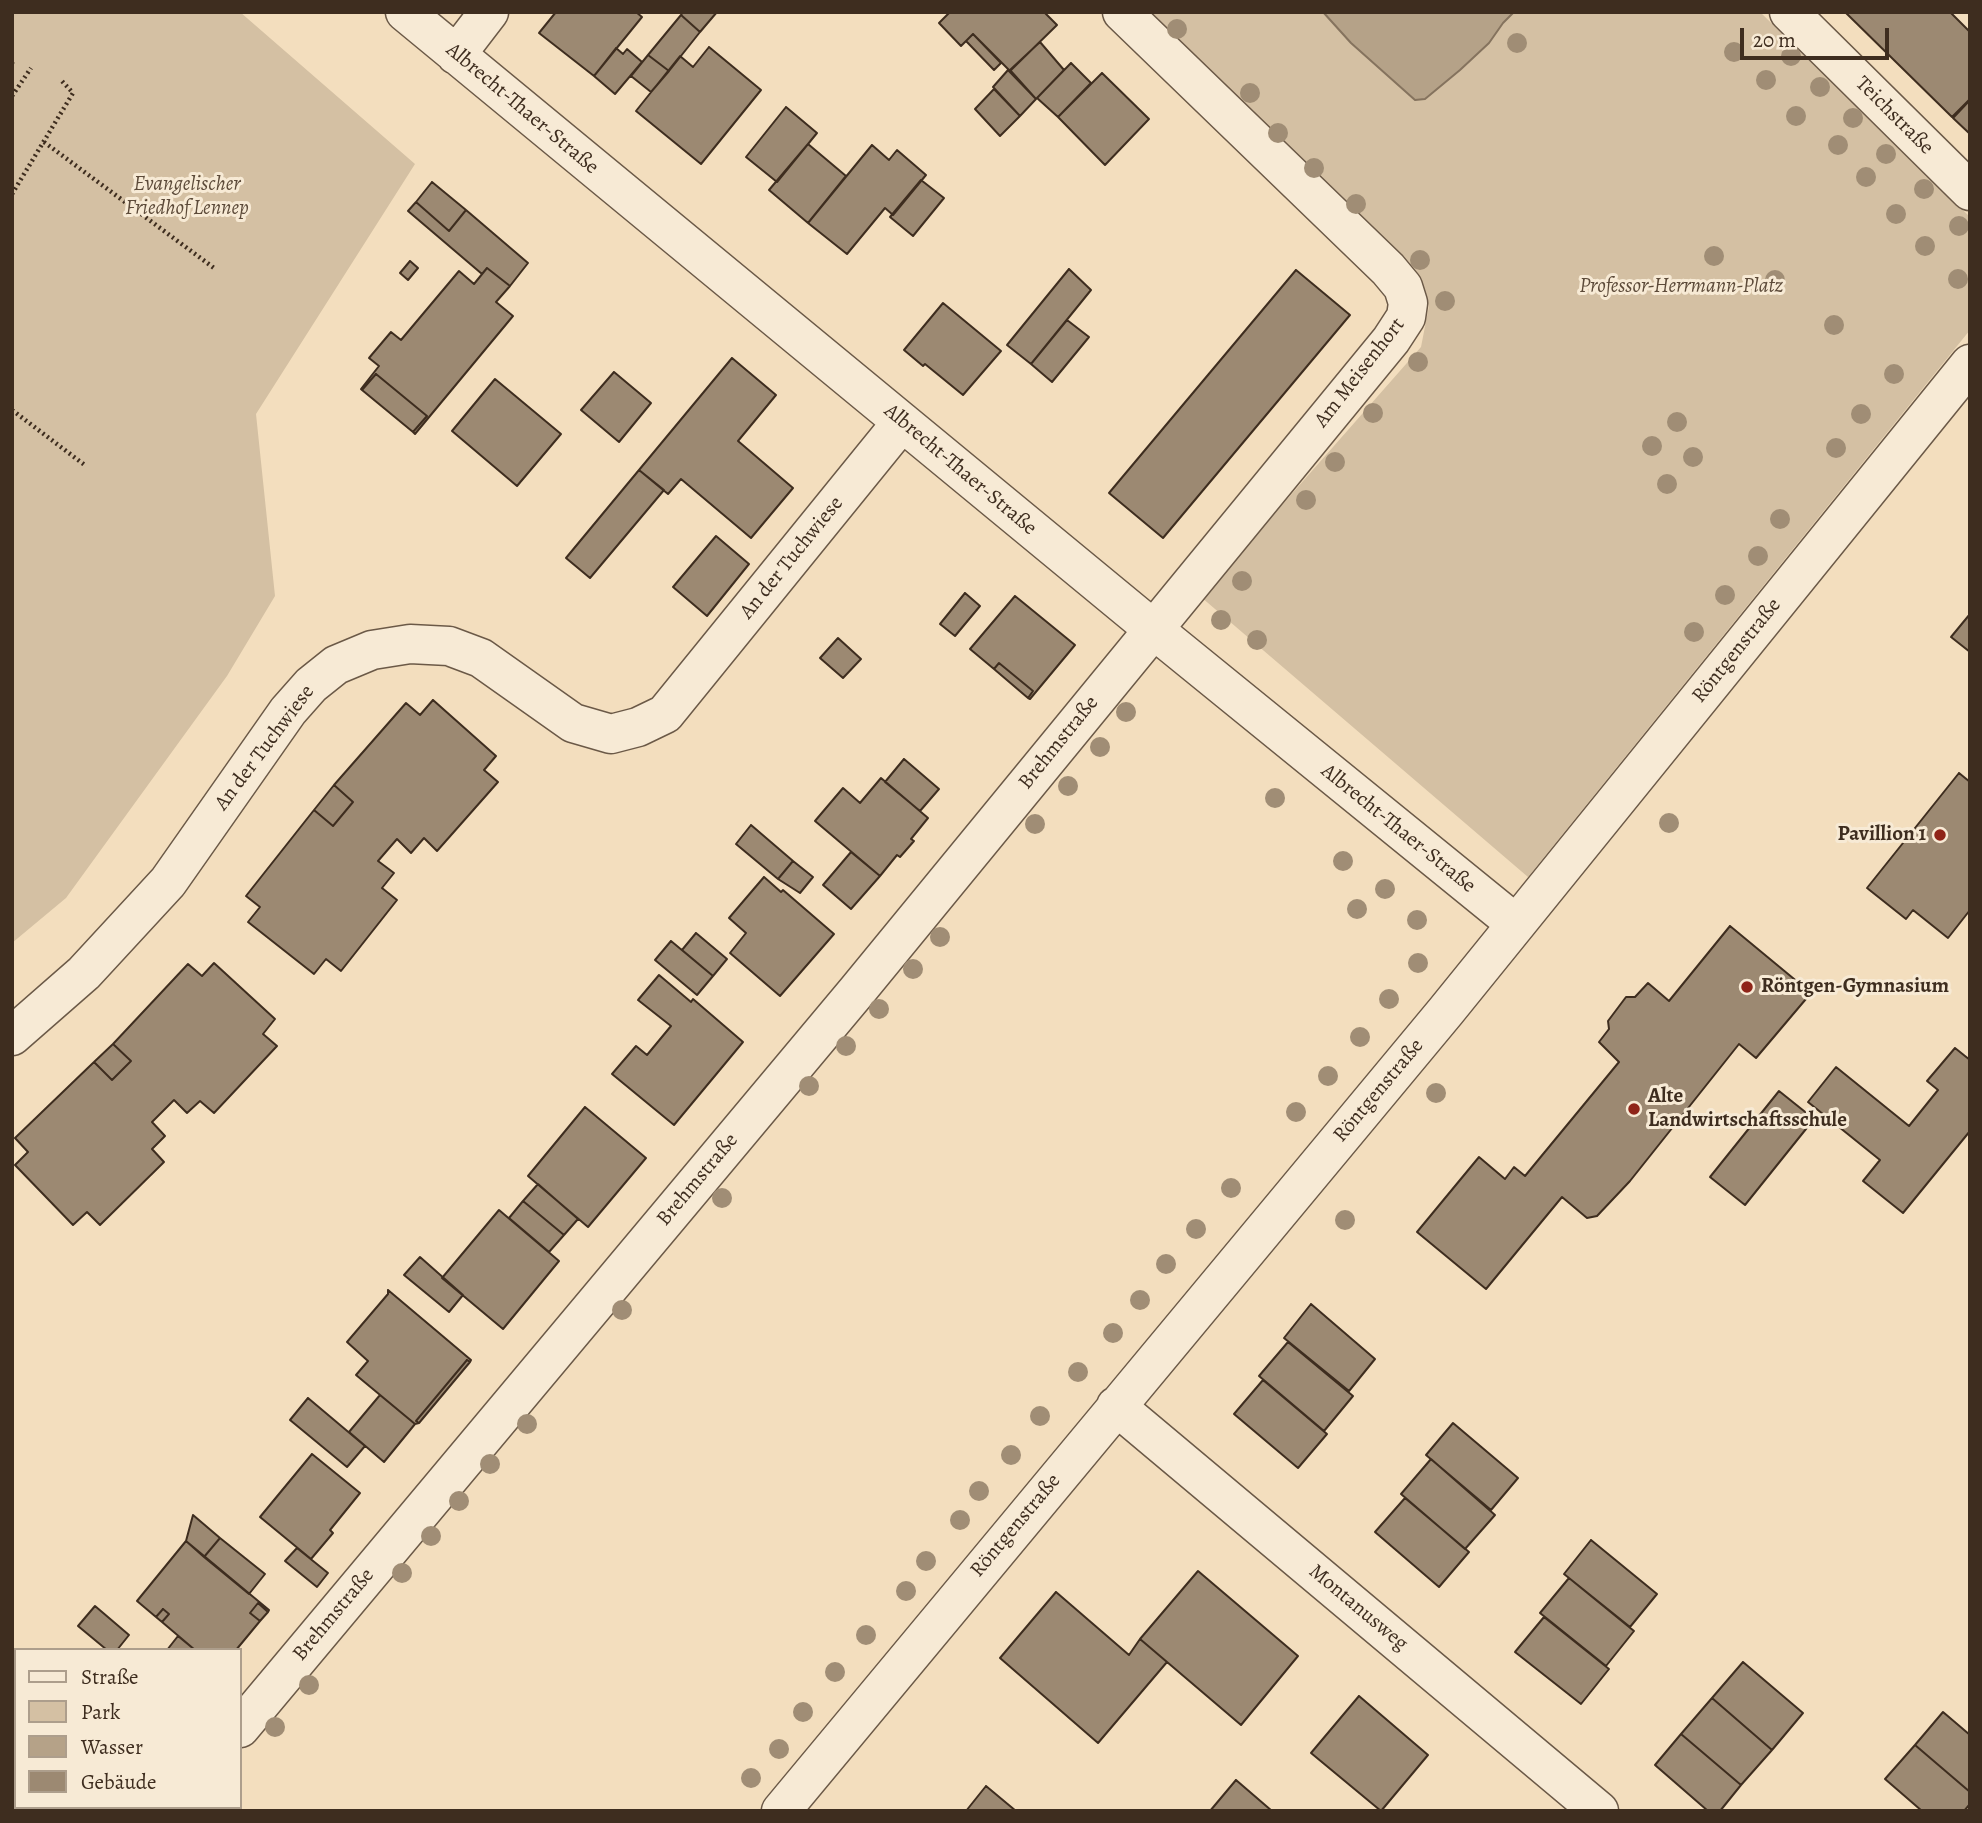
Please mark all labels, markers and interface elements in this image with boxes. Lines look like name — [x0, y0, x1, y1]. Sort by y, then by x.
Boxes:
scale bar — [1744, 14, 1893, 58]
text: 20 m — [1753, 26, 1796, 54]
street label: Albrecht-Thaer-Straße — [441, 38, 603, 180]
street label: Teichstraße — [1850, 72, 1938, 160]
park label: Evangelischer Friedhof Lennep — [125, 172, 249, 222]
park label: Professor-Herrmann-Platz — [1579, 274, 1783, 300]
street label: Am Meisenhort — [1309, 313, 1411, 433]
street label: Albrecht-Thaer-Straße — [879, 399, 1041, 541]
street label: An der Tuchwiese — [735, 492, 849, 624]
street label: Röntgenstraße — [1687, 594, 1787, 708]
street label: An der Tuchwiese — [210, 680, 320, 816]
street label: Brehmstraße — [1014, 691, 1104, 795]
street label: Albrecht-Thaer-Straße — [1316, 759, 1480, 899]
place label: Pavillion 1 — [1838, 822, 1926, 848]
marker: Pavillion 1 — [1932, 827, 1948, 843]
place label: Röntgen-Gymnasium — [1761, 974, 1949, 1000]
marker: Röntgen-Gymnasium — [1739, 979, 1755, 995]
street label: Röntgenstraße — [1328, 1034, 1430, 1148]
place label: Alte Landwirtschaftsschule — [1648, 1084, 1847, 1134]
marker: Alte Landwirtschaftsschule — [1626, 1101, 1642, 1117]
street label: Brehmstraße — [652, 1129, 744, 1231]
street label: Röntgenstraße — [965, 1469, 1067, 1583]
street label: Montanusweg — [1303, 1559, 1413, 1657]
street label: Brehmstraße — [288, 1564, 380, 1666]
legend — [14, 1648, 242, 1809]
text: Straße — [81, 1663, 139, 1691]
text: Park — [81, 1698, 120, 1726]
text: Wasser — [81, 1733, 143, 1761]
text: Gebäude — [81, 1768, 157, 1796]

